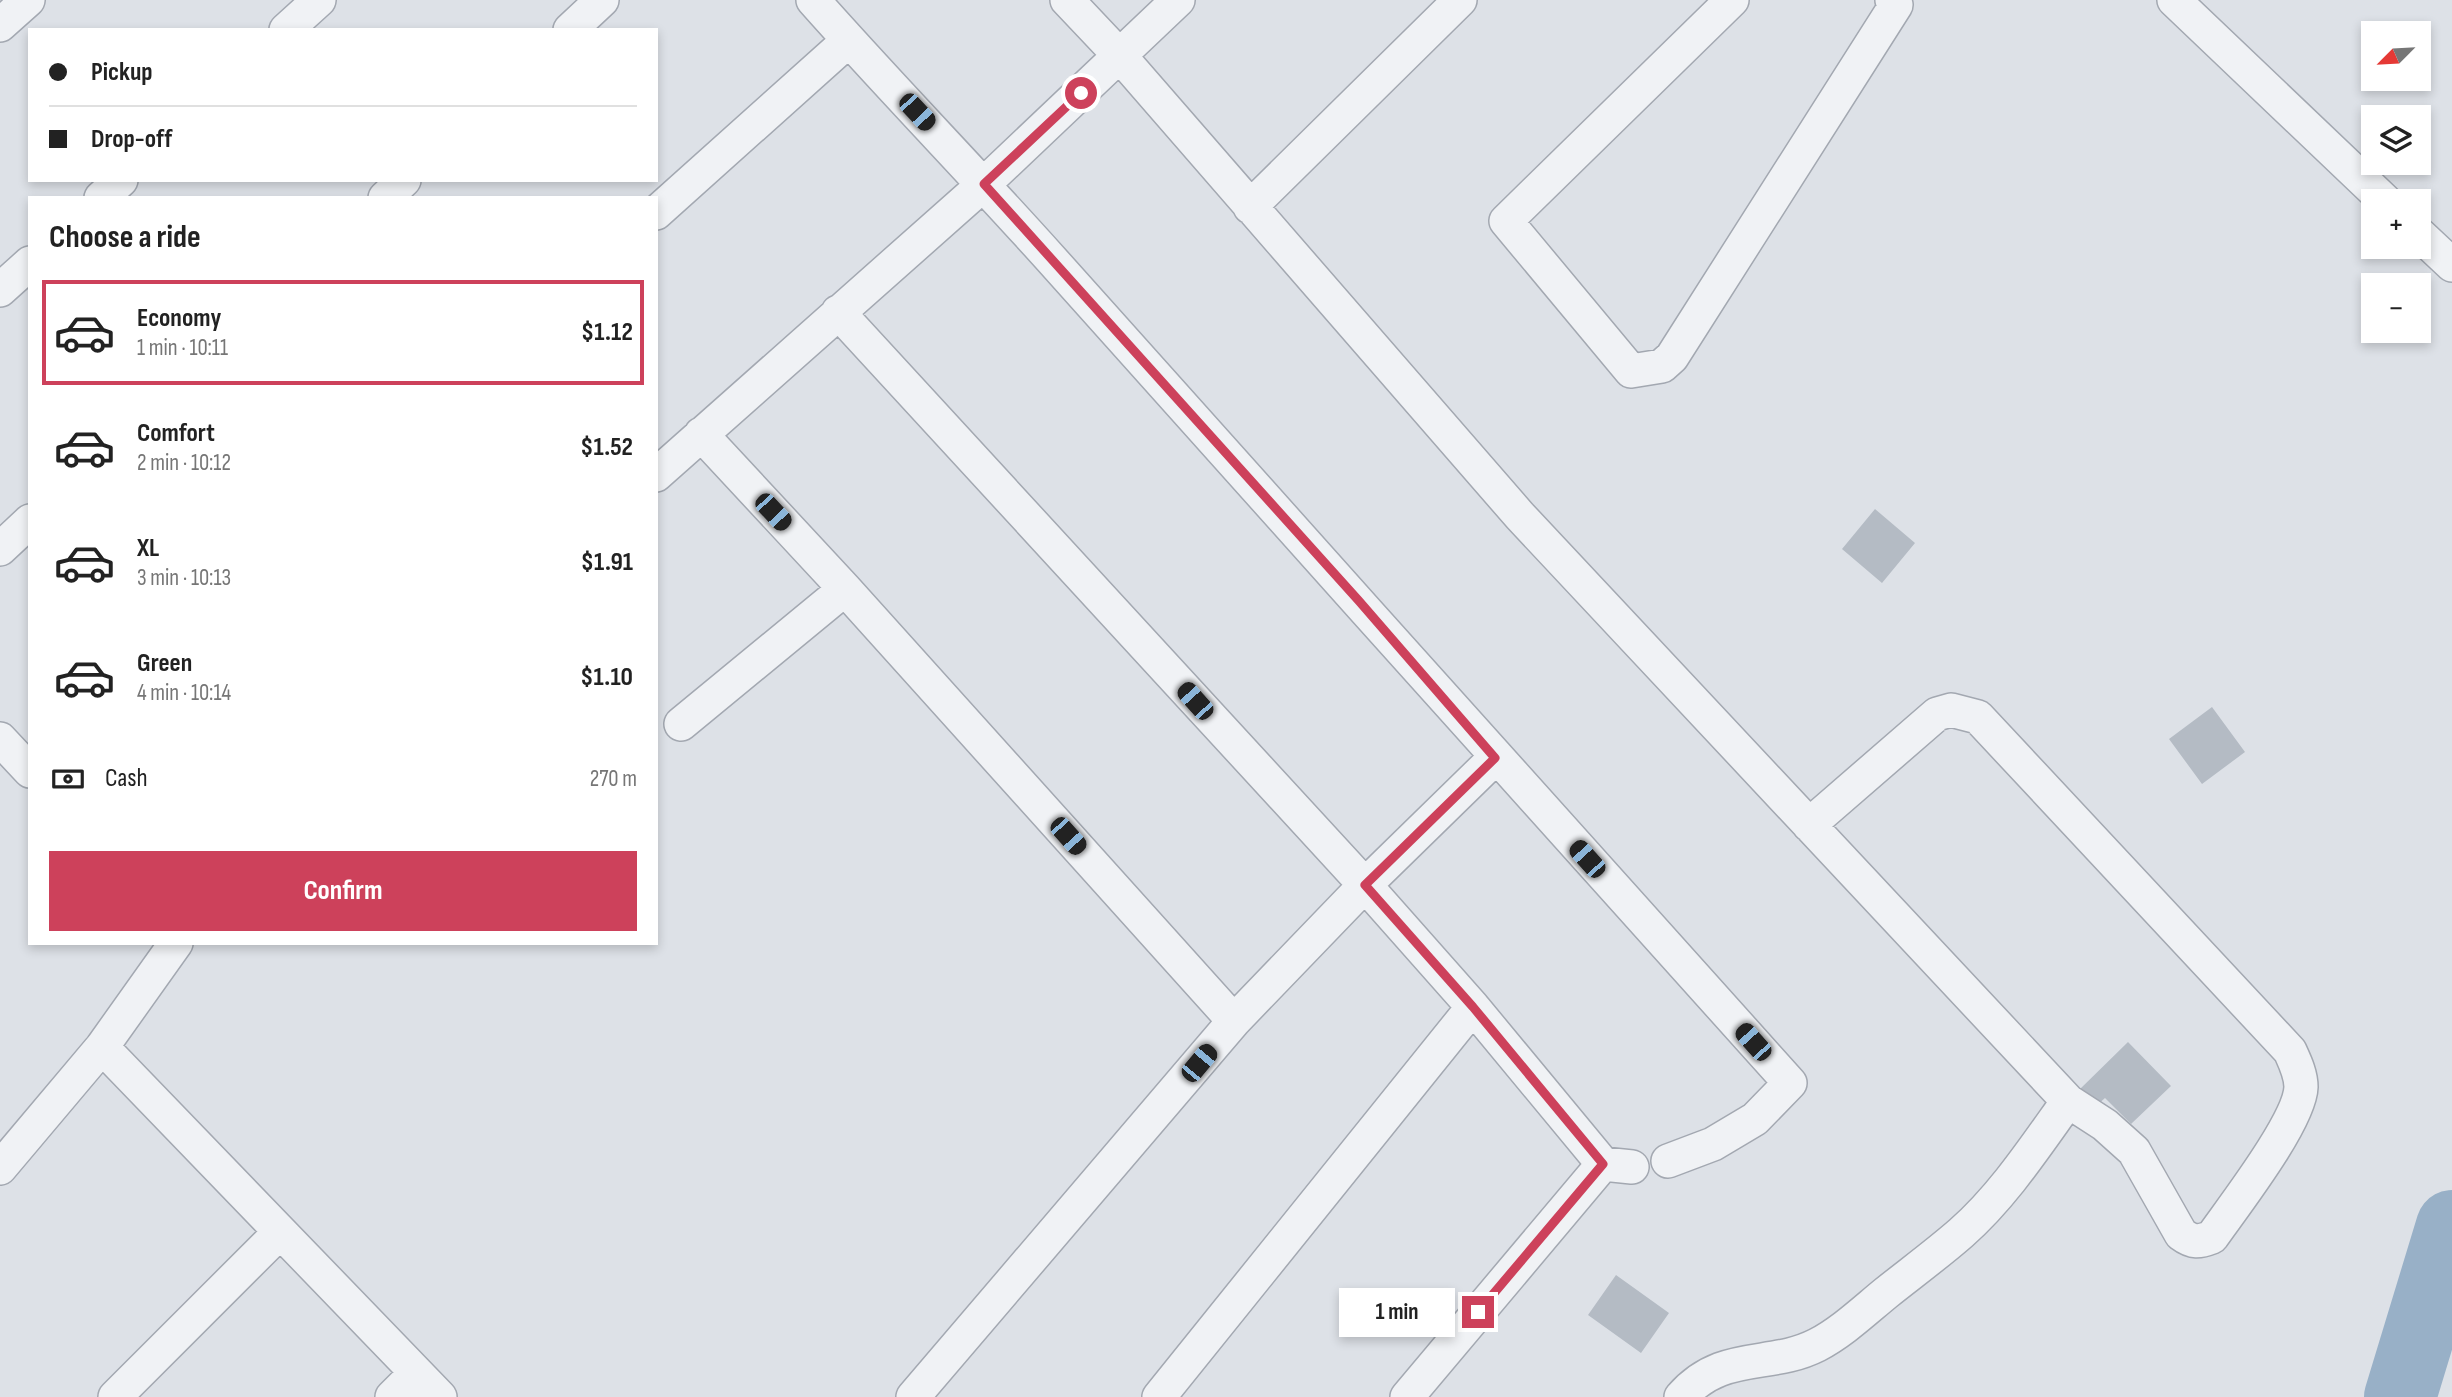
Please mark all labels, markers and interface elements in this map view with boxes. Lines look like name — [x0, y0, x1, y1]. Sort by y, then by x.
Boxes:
north arrow — [2361, 21, 2431, 91]
map controls — [2361, 21, 2431, 343]
text: Pickup — [91, 57, 153, 88]
route start — [1065, 77, 1097, 109]
car — [895, 89, 940, 135]
button: layers — [2361, 105, 2431, 175]
text: Drop-off — [91, 124, 172, 155]
button: + — [2361, 189, 2431, 259]
text: Choose a ride — [49, 218, 201, 257]
button: − — [2361, 273, 2431, 343]
icon: car — [53, 301, 116, 364]
text: Economy — [137, 303, 221, 334]
text: $1.12 — [581, 317, 633, 348]
text: 1 min · 10:11 — [137, 334, 228, 362]
icon: car — [53, 416, 116, 479]
text: Comfort — [137, 418, 215, 449]
text: $1.52 — [580, 432, 633, 463]
text: 2 min · 10:12 — [137, 449, 231, 477]
car — [751, 489, 796, 535]
icon: car — [53, 531, 116, 594]
text: XL — [137, 533, 159, 564]
text: $1.91 — [581, 547, 633, 578]
text: 3 min · 10:13 — [137, 564, 231, 592]
icon: car — [53, 646, 116, 709]
text: Green — [137, 648, 192, 679]
text: $1.10 — [580, 662, 633, 693]
car — [1174, 678, 1217, 724]
text: 4 min · 10:14 — [137, 679, 231, 707]
icon: cash — [49, 760, 87, 798]
text: Cash — [105, 763, 148, 794]
text: 270 m — [590, 765, 637, 793]
car — [1047, 813, 1090, 859]
car — [1566, 836, 1609, 882]
button: Confirm — [49, 851, 637, 931]
car — [1732, 1019, 1775, 1065]
car — [1178, 1040, 1221, 1086]
callout: 1 min — [1338, 1288, 1454, 1336]
route end — [1462, 1296, 1494, 1328]
text: 1 min — [1376, 1298, 1418, 1326]

